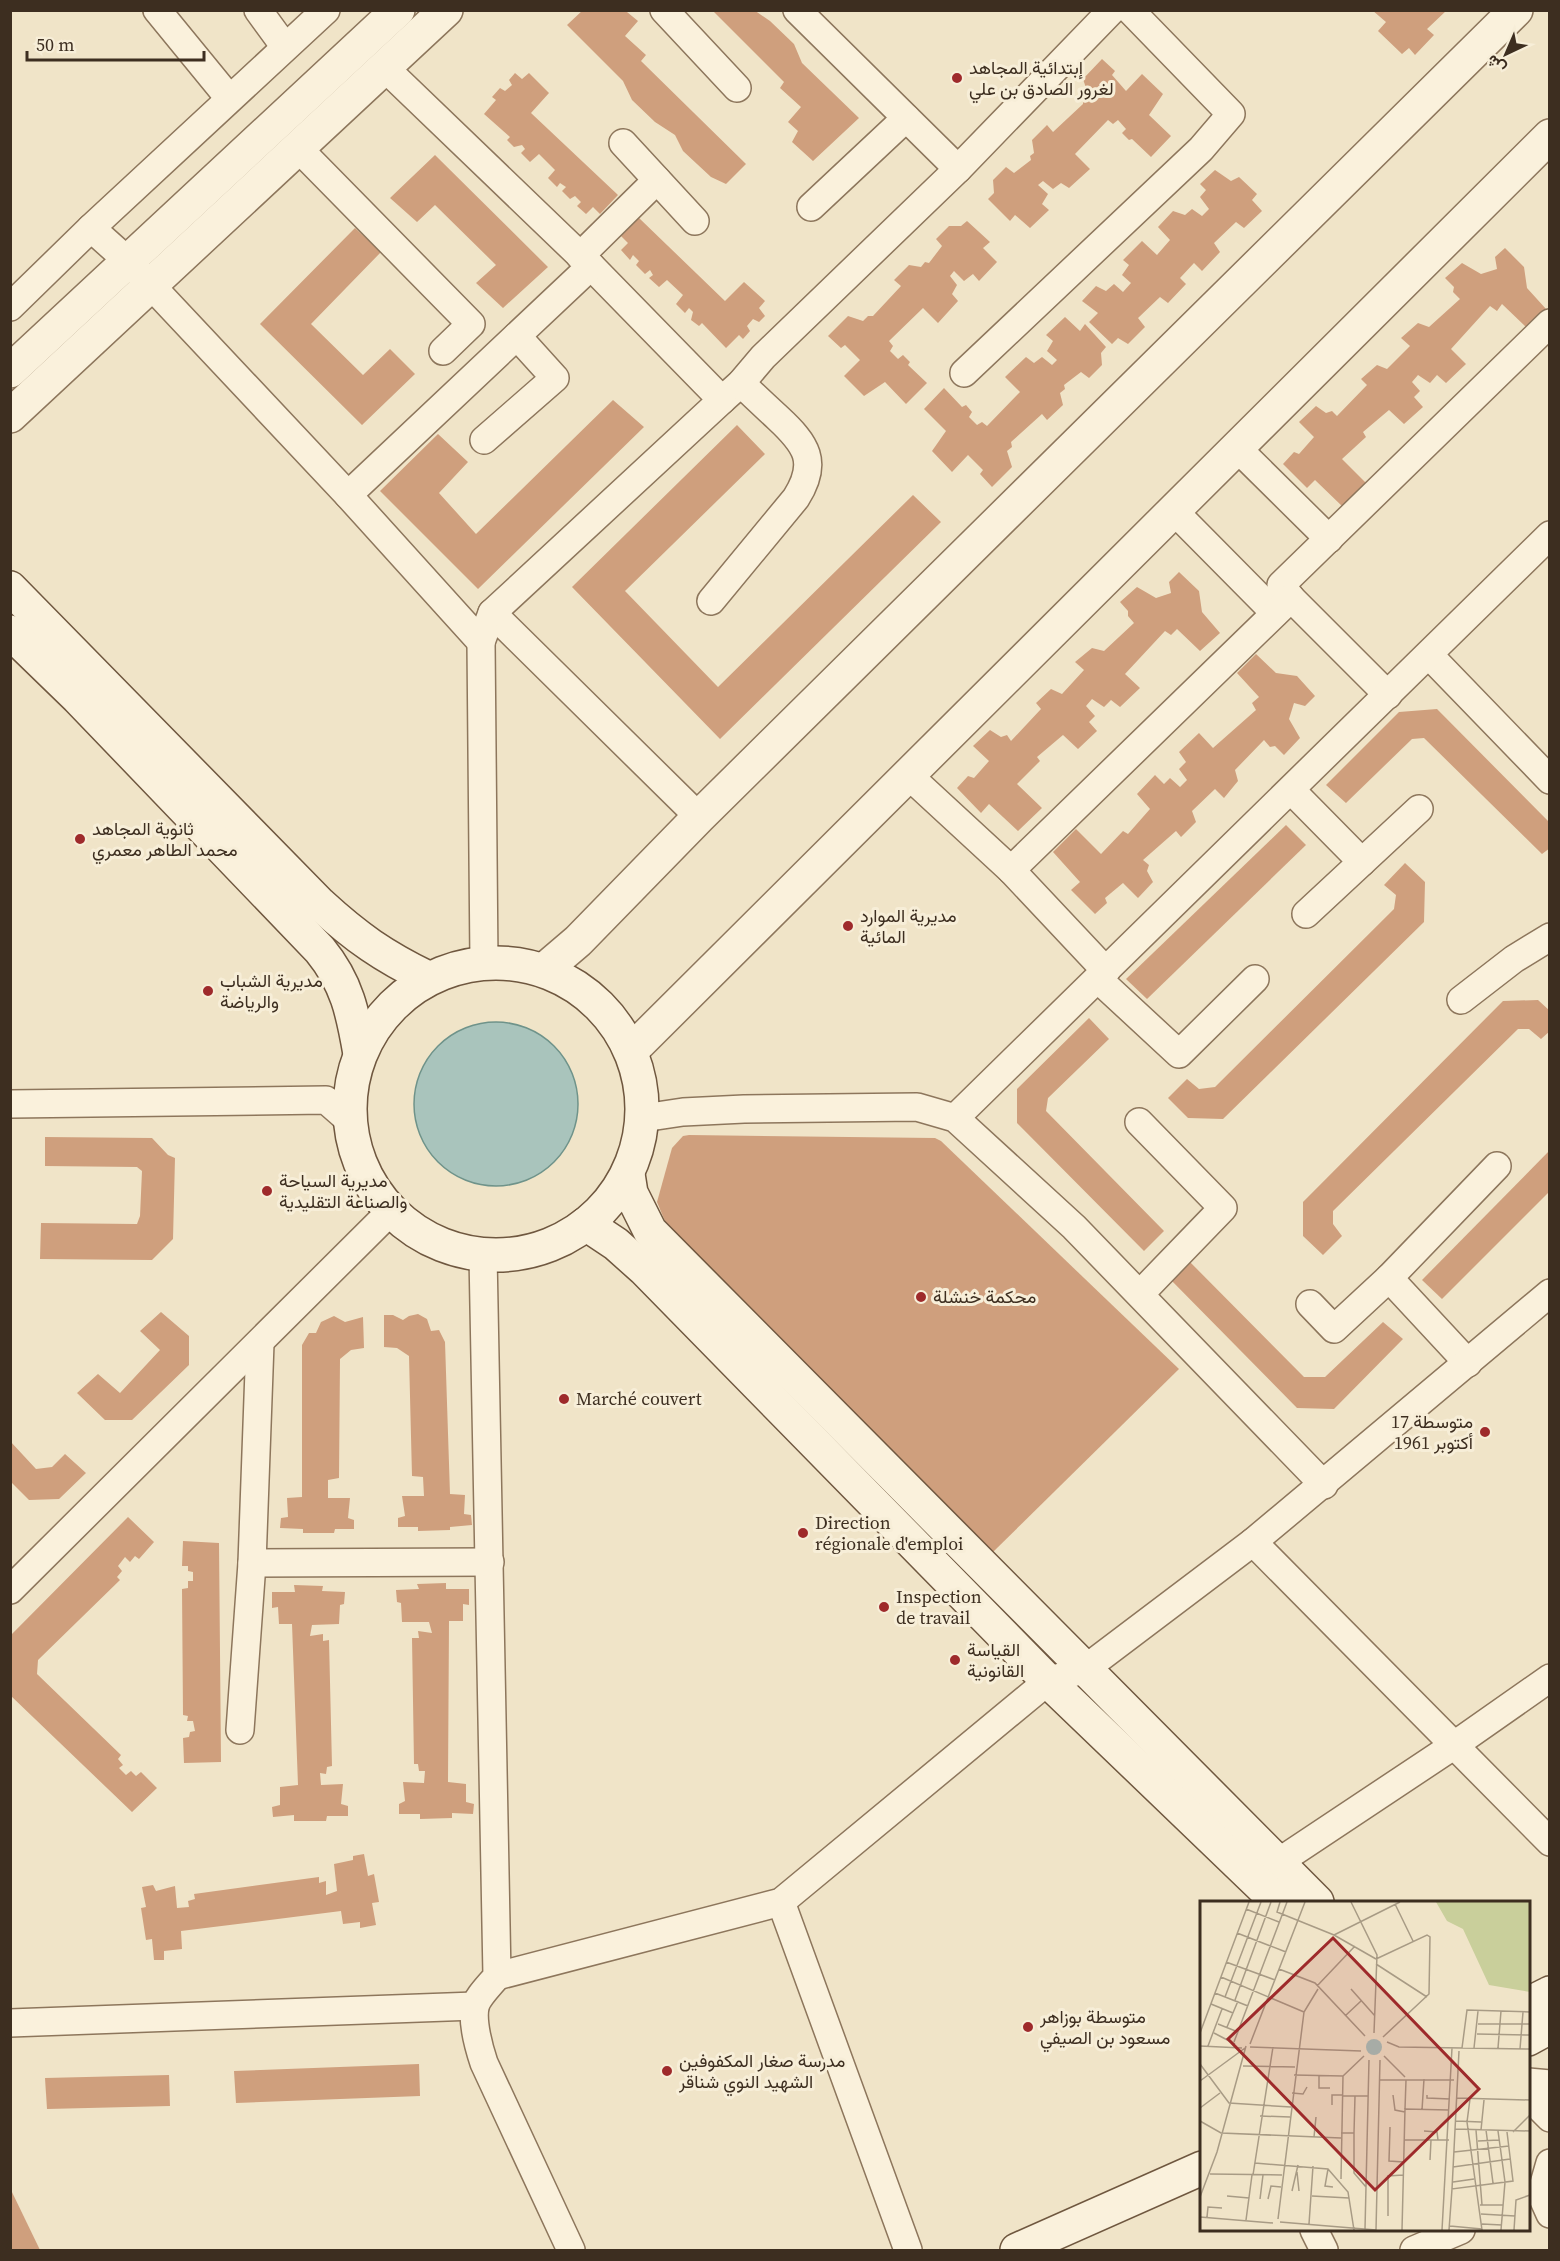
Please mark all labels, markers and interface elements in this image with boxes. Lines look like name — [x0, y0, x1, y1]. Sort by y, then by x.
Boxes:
scale bar — [27, 24, 204, 62]
north arrow — [1476, 24, 1536, 84]
text: 50 m — [36, 32, 74, 57]
text: ش — [1481, 50, 1510, 79]
place label: إبتدائية المجاهد لغرور الصادق بن علي — [969, 55, 1114, 104]
marker: إبتدائية المجاهد لغرور الصادق بن علي — [950, 71, 964, 85]
place label: ثانوية المجاهد محمد الطاهر معمري — [92, 816, 238, 865]
marker: ثانوية المجاهد محمد الطاهر معمري — [73, 832, 87, 846]
place label: مديرية الموارد المائية — [860, 903, 957, 949]
marker: مديرية الموارد المائية — [841, 919, 855, 933]
place label: مديرية الشباب والرياضة — [220, 968, 323, 1014]
marker: مديرية الشباب والرياضة — [201, 984, 215, 998]
place label: مديرية السياحة والصناعة التقليدية — [279, 1168, 408, 1214]
marker: مديرية السياحة والصناعة التقليدية — [260, 1184, 274, 1198]
place label: محكمة خنشلة — [933, 1284, 1036, 1309]
marker: محكمة خنشلة — [914, 1290, 928, 1304]
place label: Marché couvert — [576, 1386, 702, 1411]
marker: Marché couvert — [557, 1392, 571, 1406]
place label: متوسطة 17 أكتوبر 1961 — [1391, 1409, 1473, 1455]
marker: متوسطة 17 أكتوبر 1961 — [1478, 1425, 1492, 1439]
place label: Direction régionale d'emploi — [815, 1510, 963, 1556]
marker: Direction régionale d'emploi — [796, 1526, 810, 1540]
place label: Inspection de travail — [896, 1584, 982, 1630]
marker: Inspection de travail — [877, 1600, 891, 1614]
place label: القياسة القانونية — [967, 1637, 1024, 1683]
marker: القياسة القانونية — [948, 1653, 962, 1667]
inset map — [1200, 1901, 1530, 2231]
place label: متوسطة بوزاهر مسعود بن الصيفي — [1039, 2004, 1170, 2053]
marker: متوسطة بوزاهر مسعود بن الصيفي — [1021, 2020, 1035, 2034]
place label: مدرسة صغار المكفوفين الشهيد النوي شناقر — [678, 2048, 845, 2097]
marker: مدرسة صغار المكفوفين الشهيد النوي شناقر — [660, 2064, 674, 2078]

